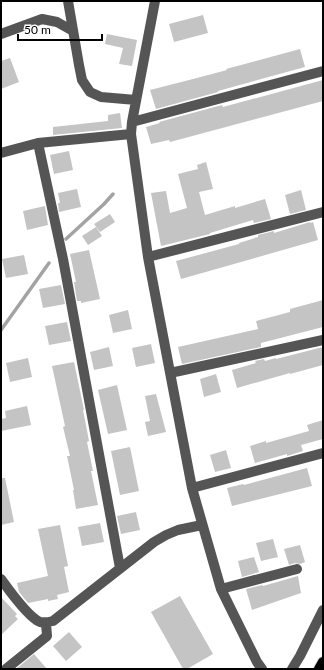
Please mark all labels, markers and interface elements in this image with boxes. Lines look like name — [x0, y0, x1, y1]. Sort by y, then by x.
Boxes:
scale bar — [18, 16, 102, 42]
text: 50 m — [24, 22, 51, 37]

